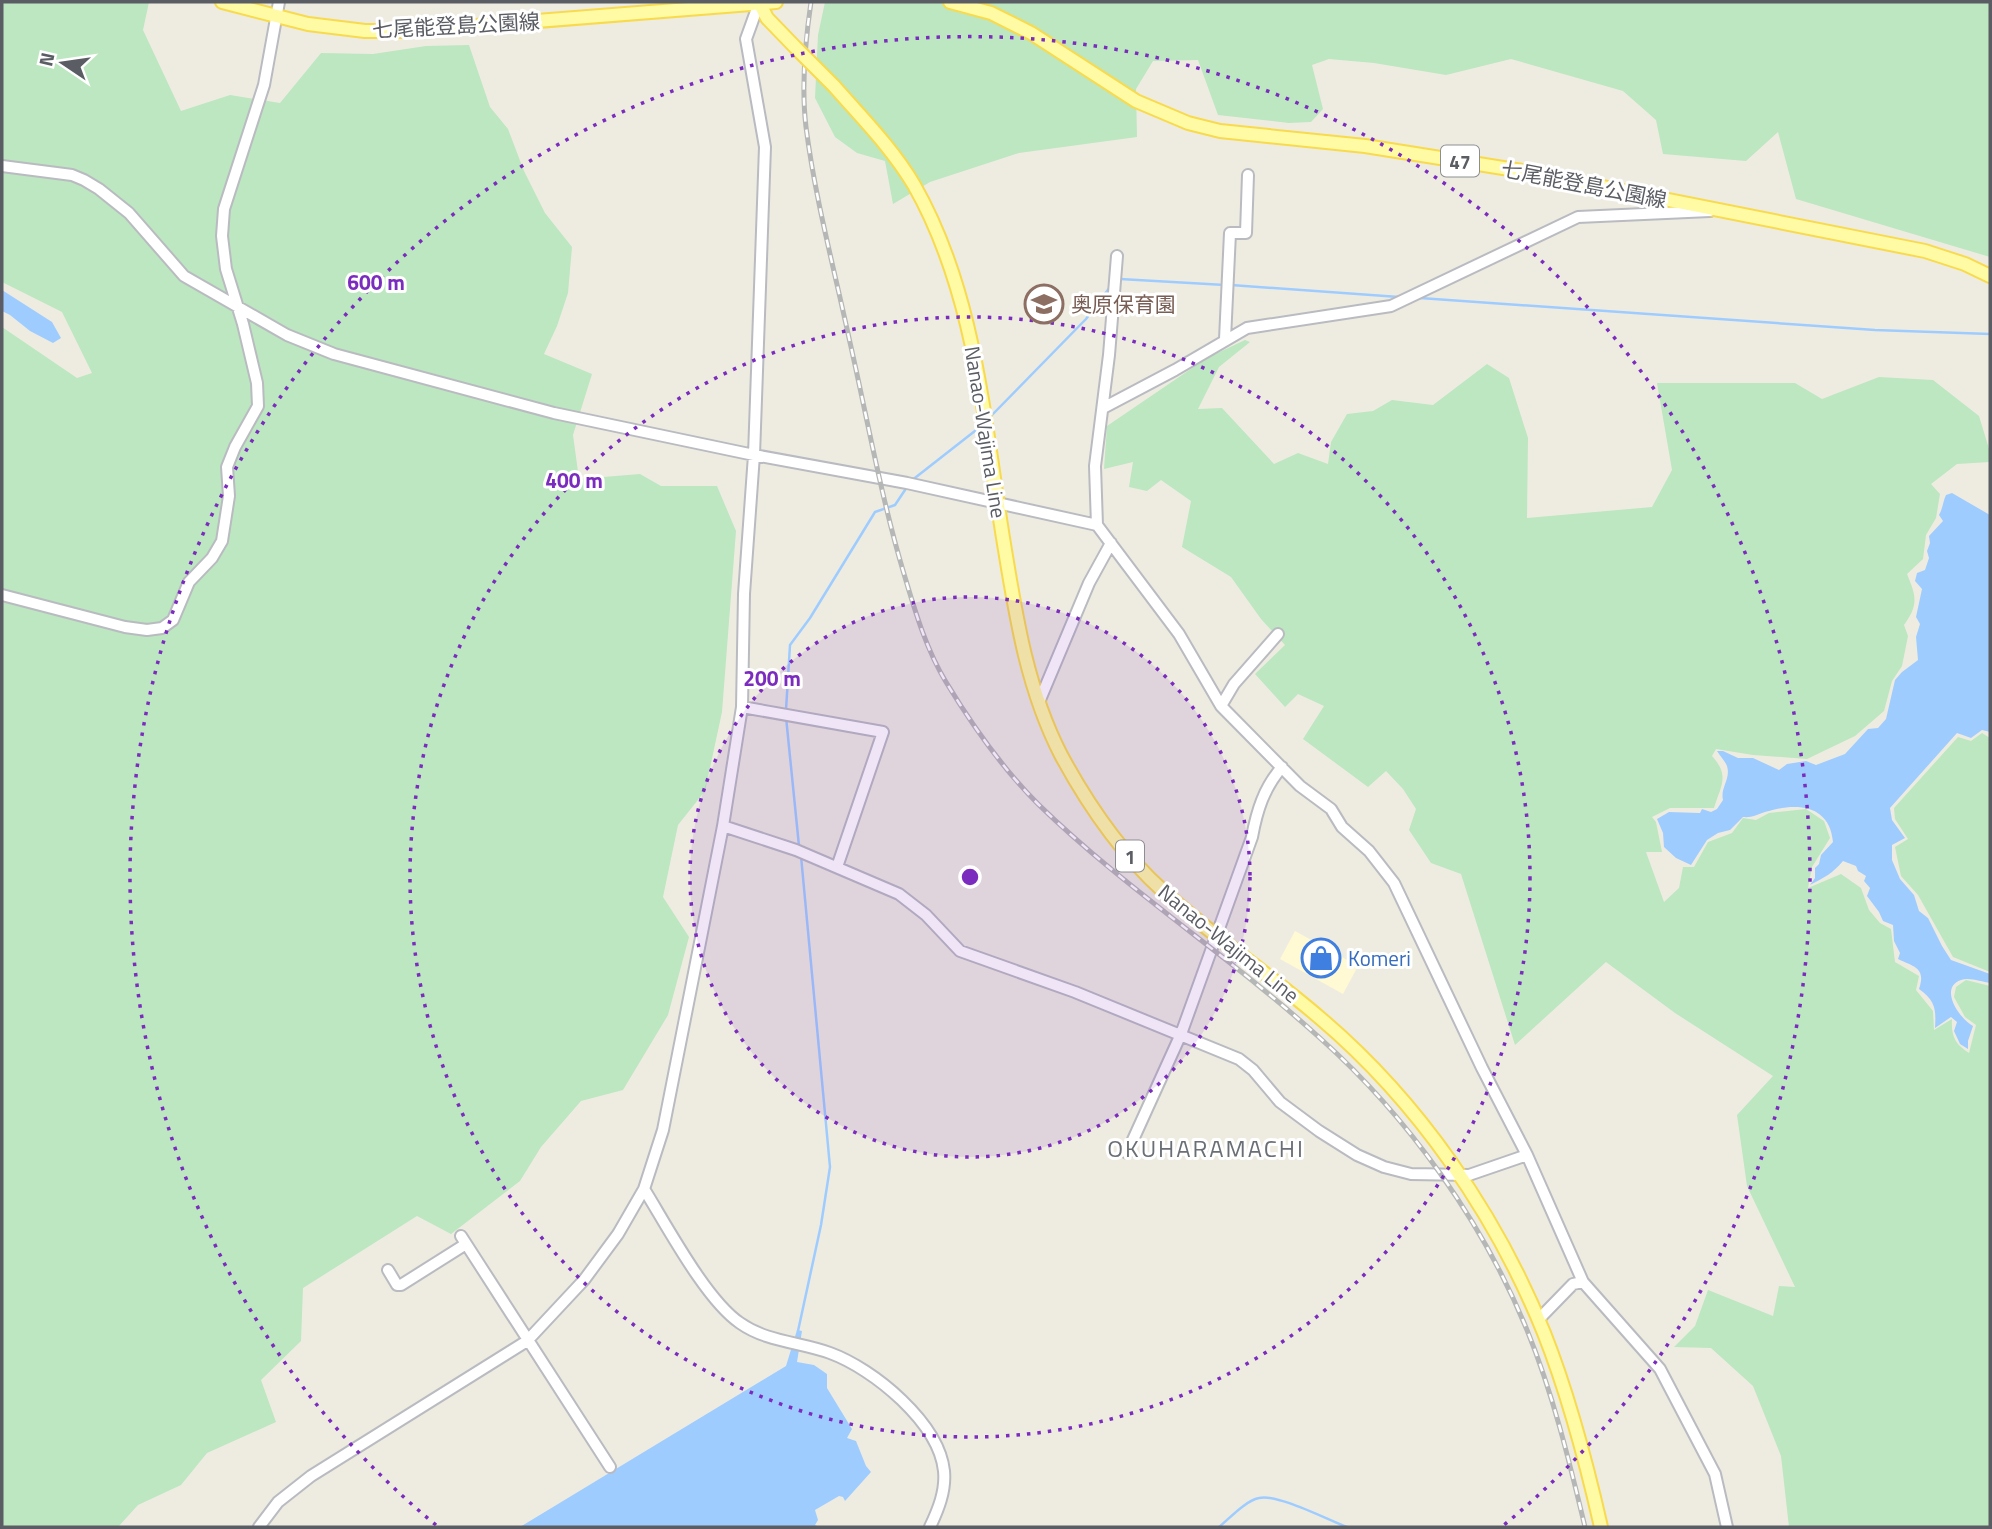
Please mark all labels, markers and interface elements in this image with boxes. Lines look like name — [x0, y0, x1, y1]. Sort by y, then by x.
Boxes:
street label: 七尾能登島公園線 — [371, 5, 541, 45]
north arrow — [28, 28, 98, 98]
text: N — [30, 49, 62, 69]
road number: 47 — [1441, 146, 1479, 176]
street label: 七尾能登島公園線 — [1498, 152, 1670, 216]
text: 600 m — [347, 266, 405, 298]
school or university icon: 奥原保育園 — [1023, 283, 1065, 325]
place label: 奥原保育園 — [1071, 288, 1176, 320]
street label: Nanao-Wajima Line — [957, 344, 1015, 520]
text: 400 m — [545, 464, 603, 496]
text: 200 m — [743, 662, 801, 694]
road number: 1 — [1116, 841, 1144, 872]
centre of rings — [958, 865, 982, 889]
street label: Nanao-Wajima Line — [1151, 876, 1307, 1010]
shop icon: Komeri — [1300, 937, 1342, 979]
place label: Komeri — [1348, 942, 1411, 974]
district label: OKUHARAMACHI — [1107, 1130, 1305, 1166]

